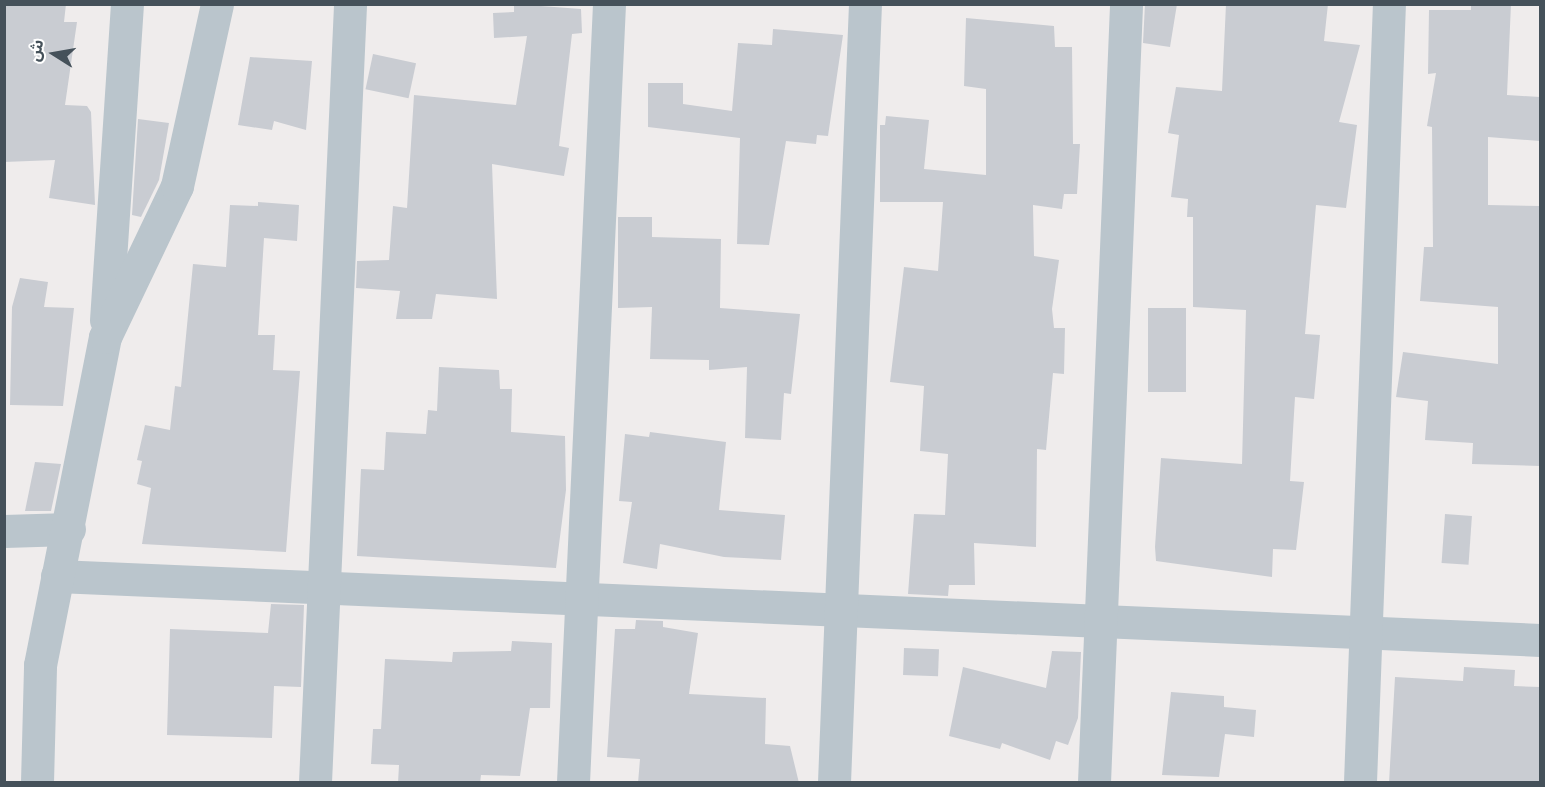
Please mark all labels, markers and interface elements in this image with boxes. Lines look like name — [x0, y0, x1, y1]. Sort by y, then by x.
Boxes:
north arrow — [24, 24, 84, 84]
text: ش — [24, 38, 47, 63]

